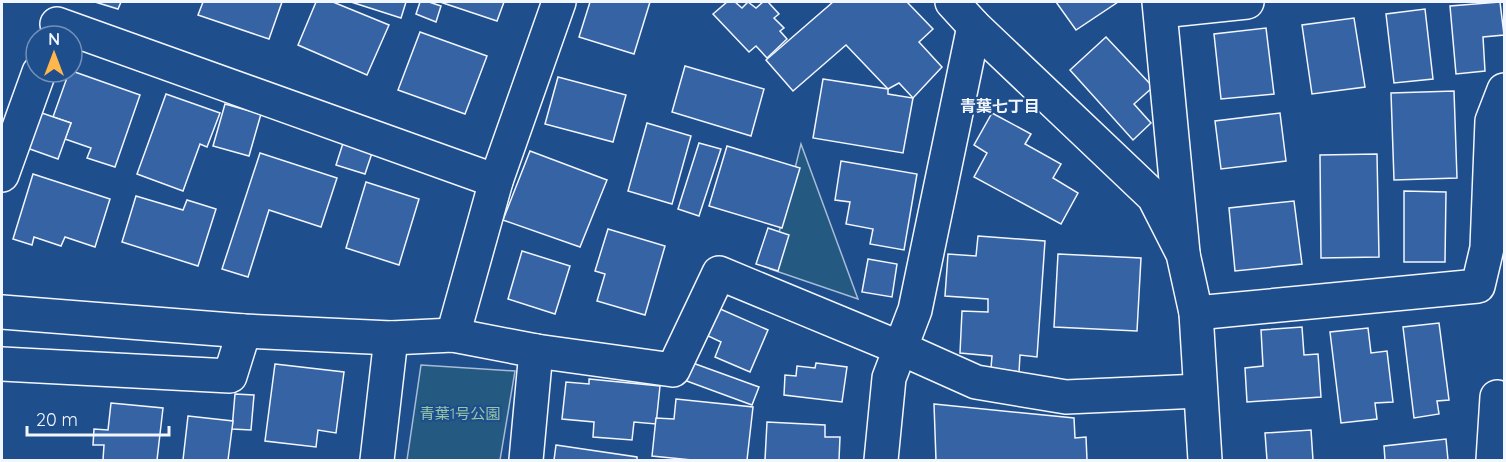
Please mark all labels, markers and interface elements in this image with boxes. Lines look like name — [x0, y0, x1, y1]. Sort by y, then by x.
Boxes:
north arrow — [24, 24, 84, 84]
text: N — [48, 29, 60, 49]
district label: 青葉七丁目 — [960, 96, 1040, 116]
scale bar — [27, 399, 170, 437]
park label: 青葉1号公園 — [420, 404, 500, 423]
text: 20 m — [36, 408, 78, 431]

